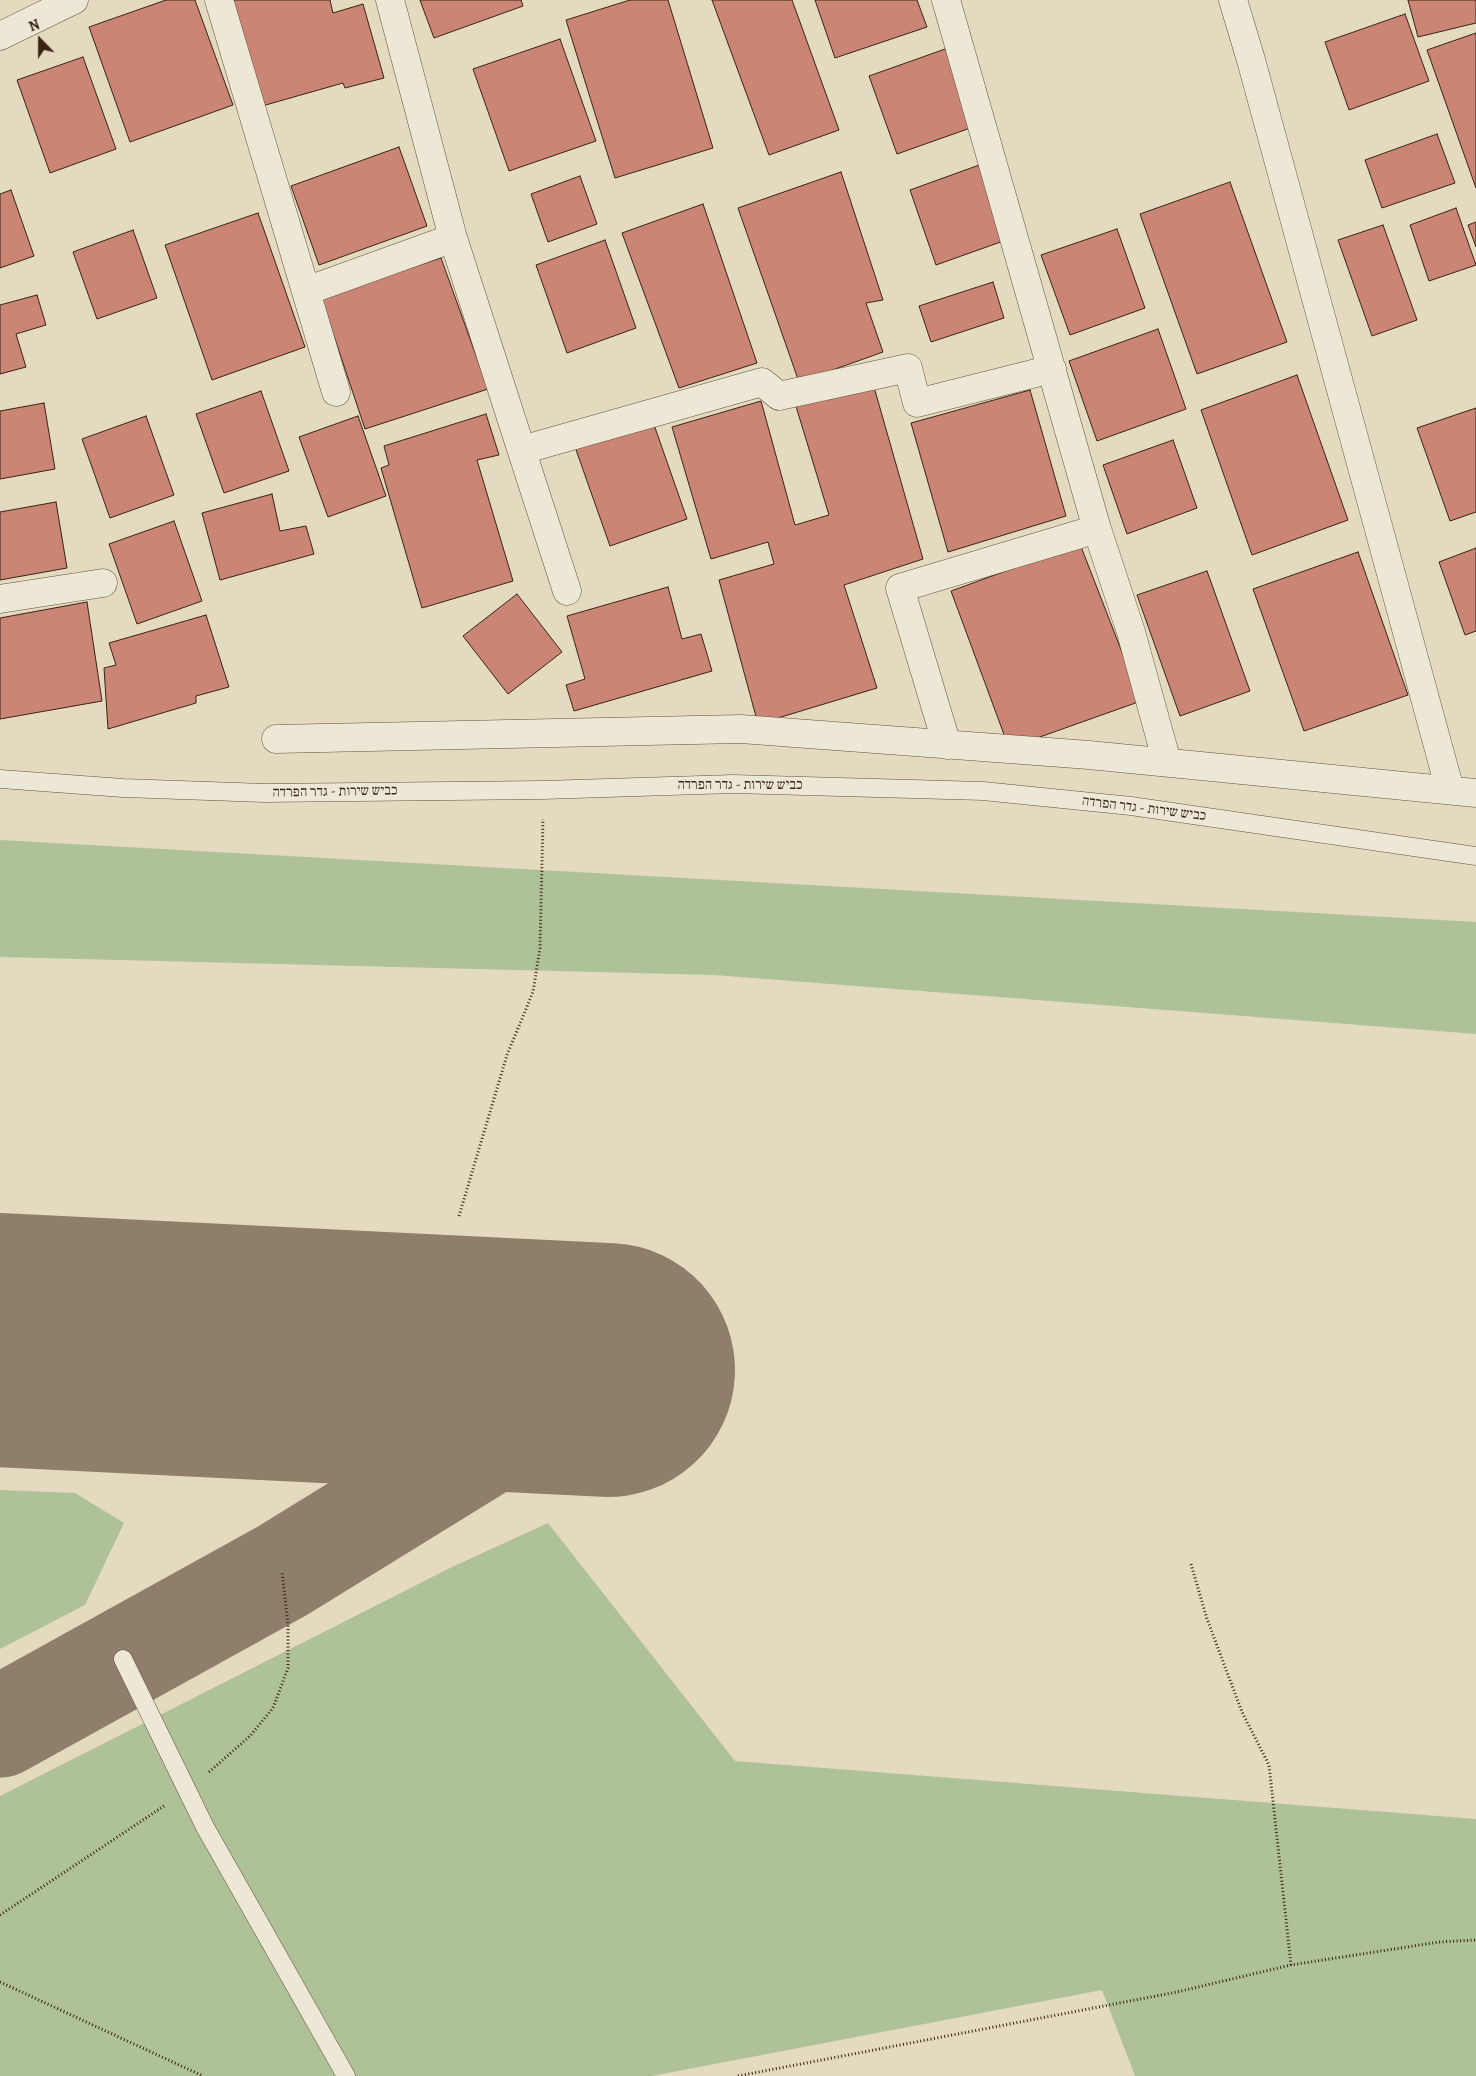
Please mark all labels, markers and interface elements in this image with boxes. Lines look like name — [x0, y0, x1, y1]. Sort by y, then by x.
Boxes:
north arrow — [15, 15, 65, 65]
text: N — [26, 15, 42, 36]
street label: כביש שירות - גדר הפרדה — [677, 778, 803, 794]
street label: כביש שירות - גדר הפרדה — [272, 783, 398, 801]
street label: כביש שירות - גדר הפרדה — [1081, 793, 1207, 825]

